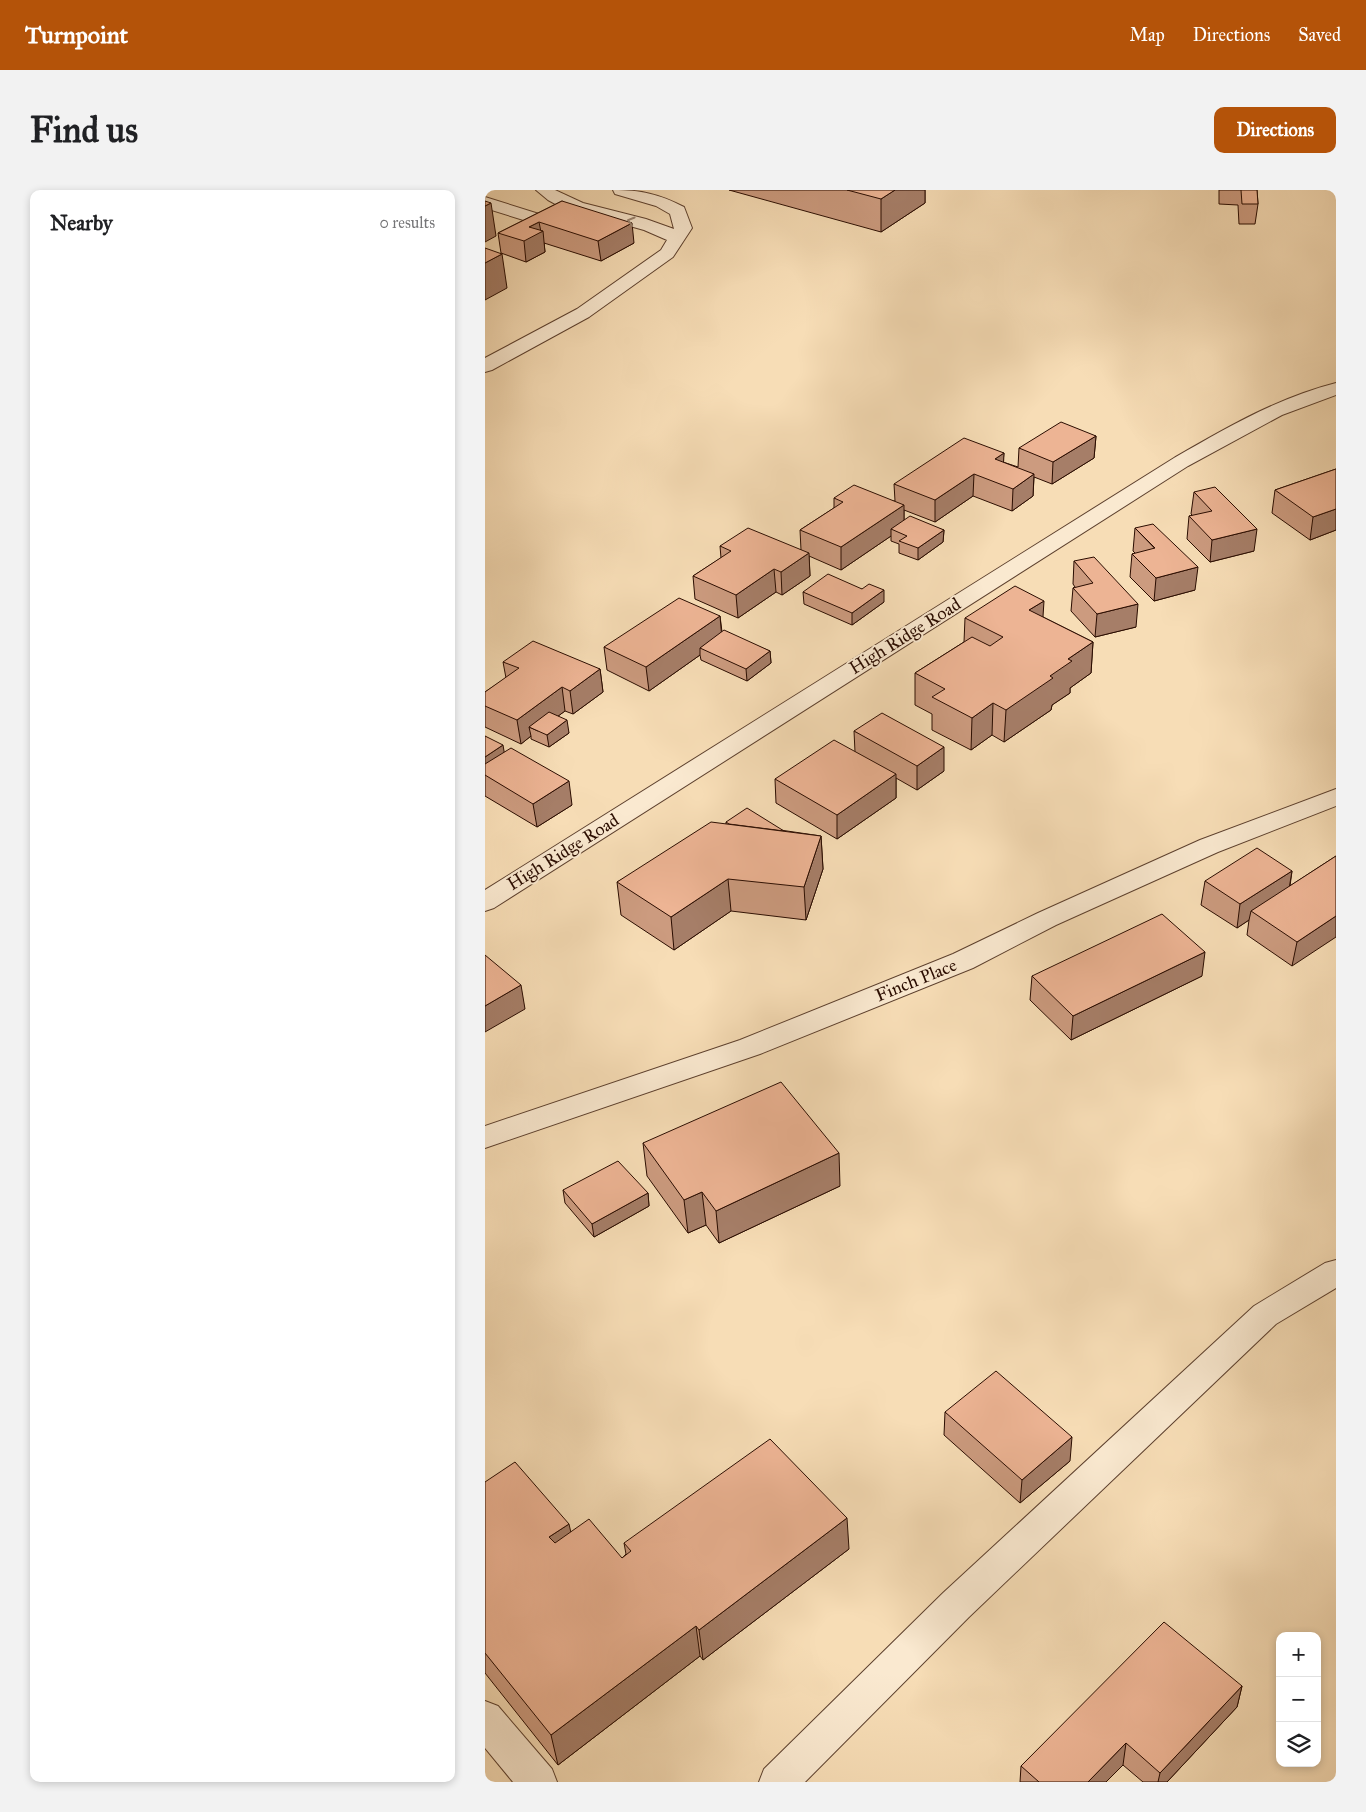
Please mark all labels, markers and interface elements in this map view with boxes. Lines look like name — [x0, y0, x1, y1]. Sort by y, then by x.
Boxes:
text: Turnpoint — [25, 20, 128, 50]
text: Map — [1129, 24, 1165, 46]
text: Directions — [1193, 24, 1270, 46]
text: Saved — [1298, 24, 1341, 46]
button: Directions — [1214, 107, 1336, 153]
text: Find us — [30, 109, 138, 152]
text: Nearby — [50, 210, 113, 236]
text: 0 results — [380, 213, 435, 232]
one-way arrow — [628, 216, 636, 226]
street label: High Ridge Road — [845, 593, 965, 680]
street label: High Ridge Road — [503, 809, 623, 896]
street label: Finch Place — [872, 954, 960, 1006]
map controls — [1276, 1632, 1321, 1767]
button: + — [1276, 1632, 1321, 1677]
button: − — [1276, 1677, 1321, 1722]
button: layers — [1276, 1722, 1321, 1767]

